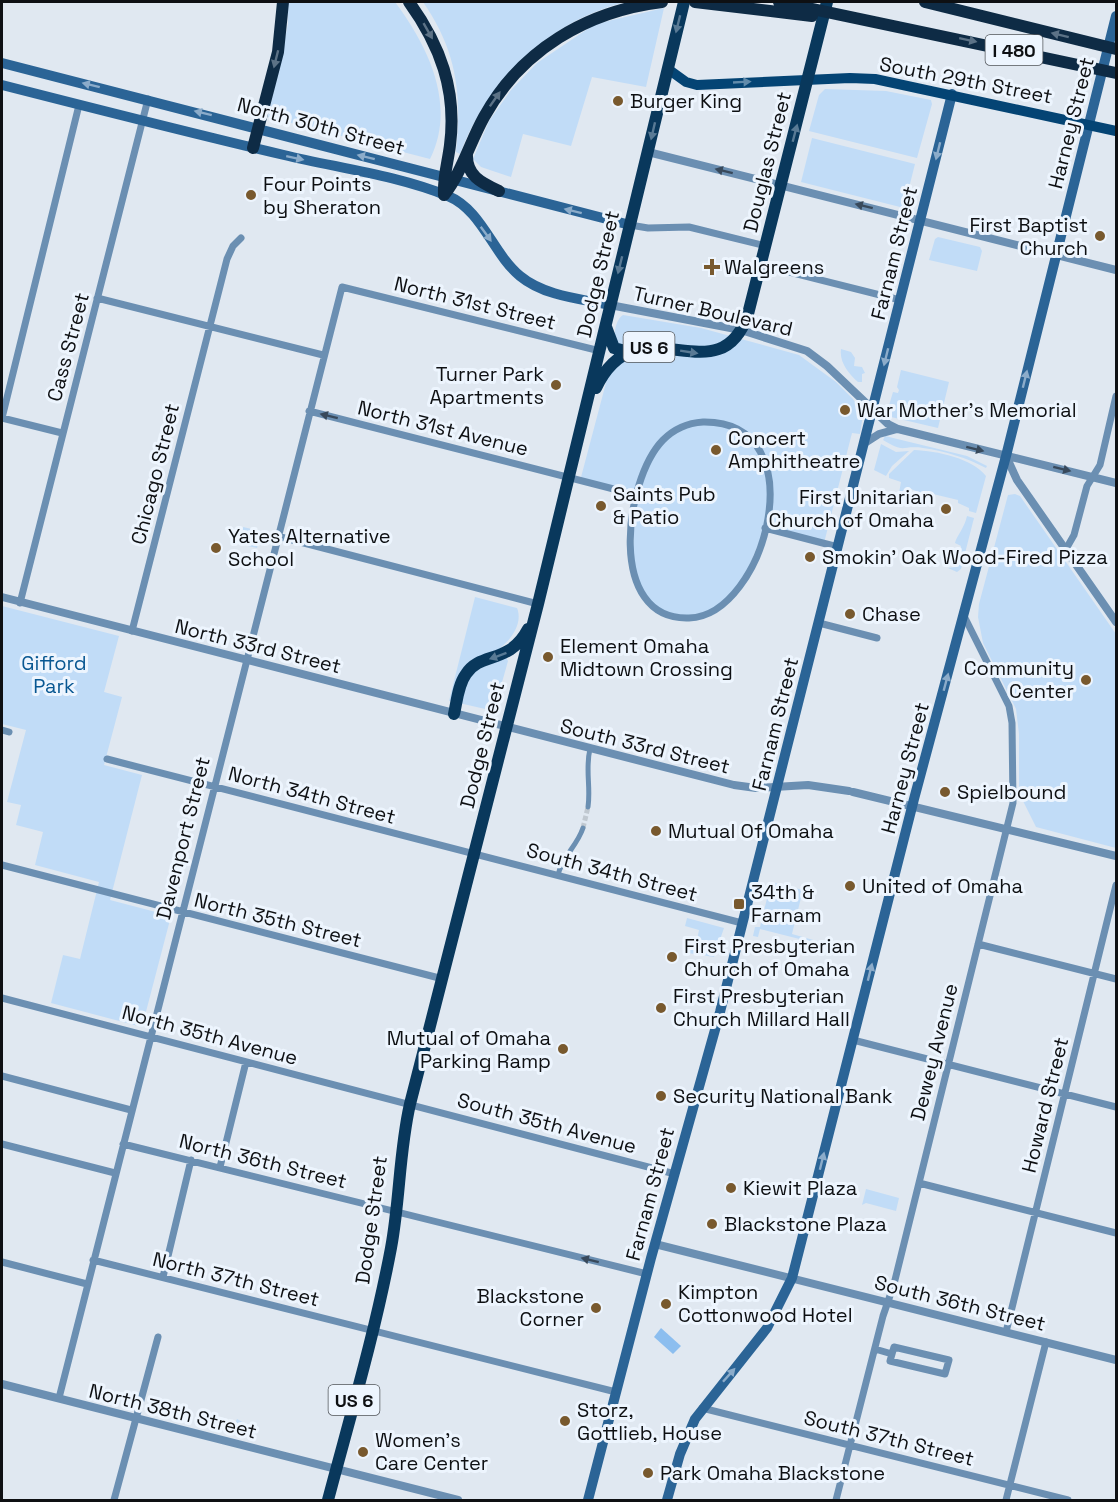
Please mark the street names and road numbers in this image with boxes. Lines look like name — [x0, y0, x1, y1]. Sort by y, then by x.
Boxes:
road number: I 480 — [986, 35, 1042, 65]
street label: South 29th Street — [877, 51, 1055, 109]
street label: Harney Street — [1042, 54, 1100, 192]
street label: Douglas Street — [737, 89, 797, 235]
street label: North 30th Street — [234, 91, 408, 161]
street label: Farnam Street — [865, 183, 923, 323]
street label: Dodge Street — [571, 208, 625, 340]
street label: North 31st Street — [391, 270, 559, 336]
street label: Turner Boulevard — [631, 280, 795, 342]
street label: Cass Street — [41, 290, 95, 404]
road number: US 6 — [624, 332, 674, 362]
street label: North 31st Avenue — [355, 394, 531, 462]
street label: Chicago Street — [125, 401, 185, 547]
street label: North 33rd Street — [172, 613, 344, 679]
street label: Farnam Street — [746, 654, 804, 794]
street label: Dodge Street — [454, 679, 510, 811]
street label: Harney Street — [875, 700, 935, 836]
street label: South 33rd Street — [557, 712, 733, 780]
street label: Davenport Street — [150, 754, 216, 922]
street label: North 34th Street — [226, 760, 398, 830]
street label: South 34th Street — [524, 837, 700, 907]
street label: North 35th Street — [192, 887, 364, 953]
street label: Dewey Avenue — [904, 981, 964, 1123]
street label: North 35th Avenue — [119, 999, 301, 1071]
street label: Howard Street — [1016, 1034, 1074, 1176]
street label: South 35th Avenue — [455, 1087, 639, 1159]
street label: Farnam Street — [620, 1125, 680, 1263]
street label: North 36th Street — [176, 1128, 350, 1194]
street label: Dodge Street — [349, 1154, 393, 1286]
street label: North 37th Street — [150, 1246, 322, 1312]
street label: South 36th Street — [872, 1269, 1048, 1337]
street label: North 38th Street — [86, 1378, 260, 1444]
road number: US 6 — [328, 1385, 380, 1415]
street label: South 37th Street — [801, 1404, 977, 1472]

